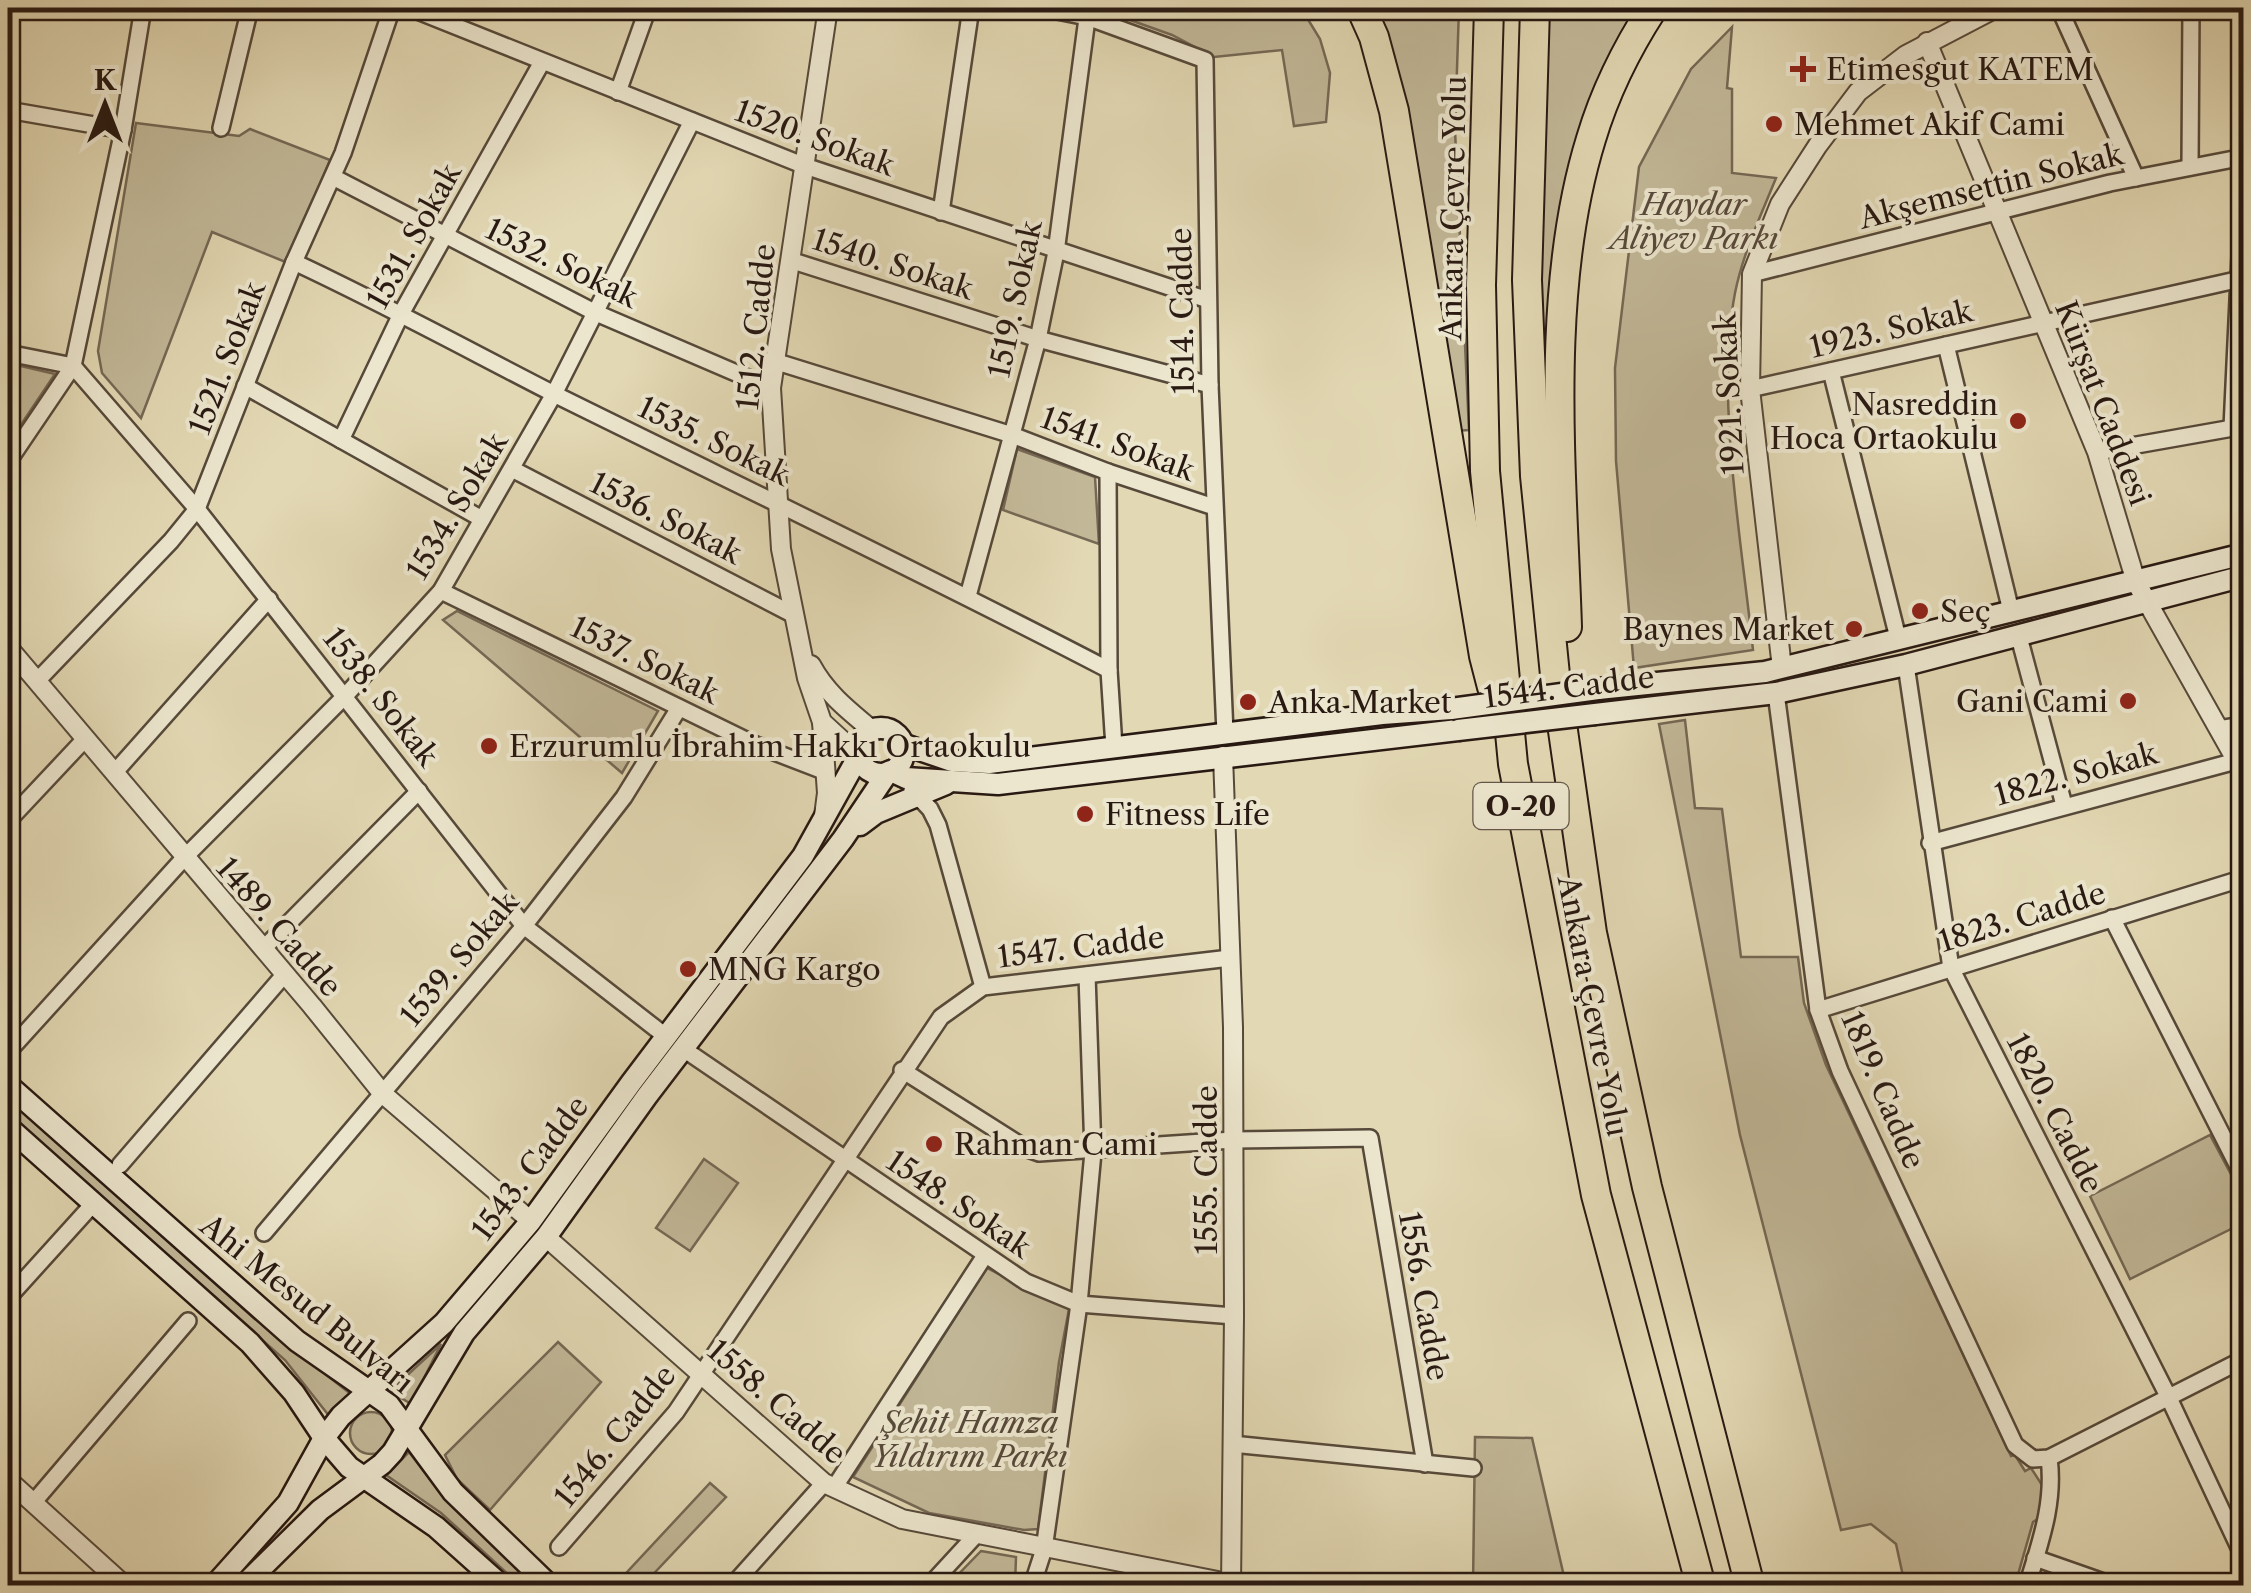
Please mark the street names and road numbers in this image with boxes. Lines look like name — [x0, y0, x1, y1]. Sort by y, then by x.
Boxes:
street label: Ankara Çevre Yolu — [1432, 75, 1474, 342]
street label: 1520. Sokak — [730, 92, 901, 184]
street label: Akşemsettin Sokak — [1854, 135, 2128, 237]
street label: 1531. Sokak — [359, 156, 470, 315]
street label: 1532. Sokak — [480, 210, 646, 316]
street label: 1519. Sokak — [980, 215, 1050, 381]
street label: 1540. Sokak — [808, 221, 980, 308]
street label: 1514. Cadde — [1162, 227, 1202, 395]
street label: 1512. Cadde — [729, 242, 783, 412]
street label: 1521. Sokak — [181, 275, 274, 440]
street label: 1923. Sokak — [1806, 292, 1978, 366]
street label: Kürşat Caddesi — [2047, 296, 2159, 510]
street label: 1921. Sokak — [1706, 310, 1752, 476]
street label: 1535. Sokak — [632, 388, 797, 494]
street label: 1541. Sokak — [1036, 399, 1202, 489]
street label: 1534. Sokak — [399, 424, 516, 586]
street label: 1536. Sokak — [584, 464, 749, 573]
street label: 1537. Sokak — [565, 608, 727, 713]
street label: 1538. Sokak — [316, 620, 447, 775]
street label: 1544. Cadde — [1482, 658, 1656, 716]
street label: 1822. Sokak — [1991, 734, 2163, 813]
road number: O-20 — [1474, 783, 1568, 829]
street label: 1489. Cadde — [209, 850, 349, 1004]
street label: Ankara Çevre Yolu — [1549, 872, 1636, 1139]
street label: 1823. Cadde — [1934, 874, 2110, 960]
street label: 1539. Sokak — [392, 883, 527, 1034]
street label: 1547. Cadde — [996, 918, 1166, 976]
street label: 1819. Cadde — [1833, 1006, 1933, 1174]
street label: 1820. Cadde — [1999, 1027, 2111, 1199]
street label: 1555. Cadde — [1188, 1085, 1225, 1255]
street label: 1543. Cadde — [464, 1089, 596, 1247]
street label: 1548. Sokak — [880, 1142, 1040, 1267]
street label: Ahi Mesud Bulvarı — [192, 1206, 421, 1401]
street label: 1556. Cadde — [1391, 1209, 1457, 1383]
street label: 1558. Cadde — [700, 1332, 854, 1472]
street label: 1546. Cadde — [547, 1358, 683, 1514]

